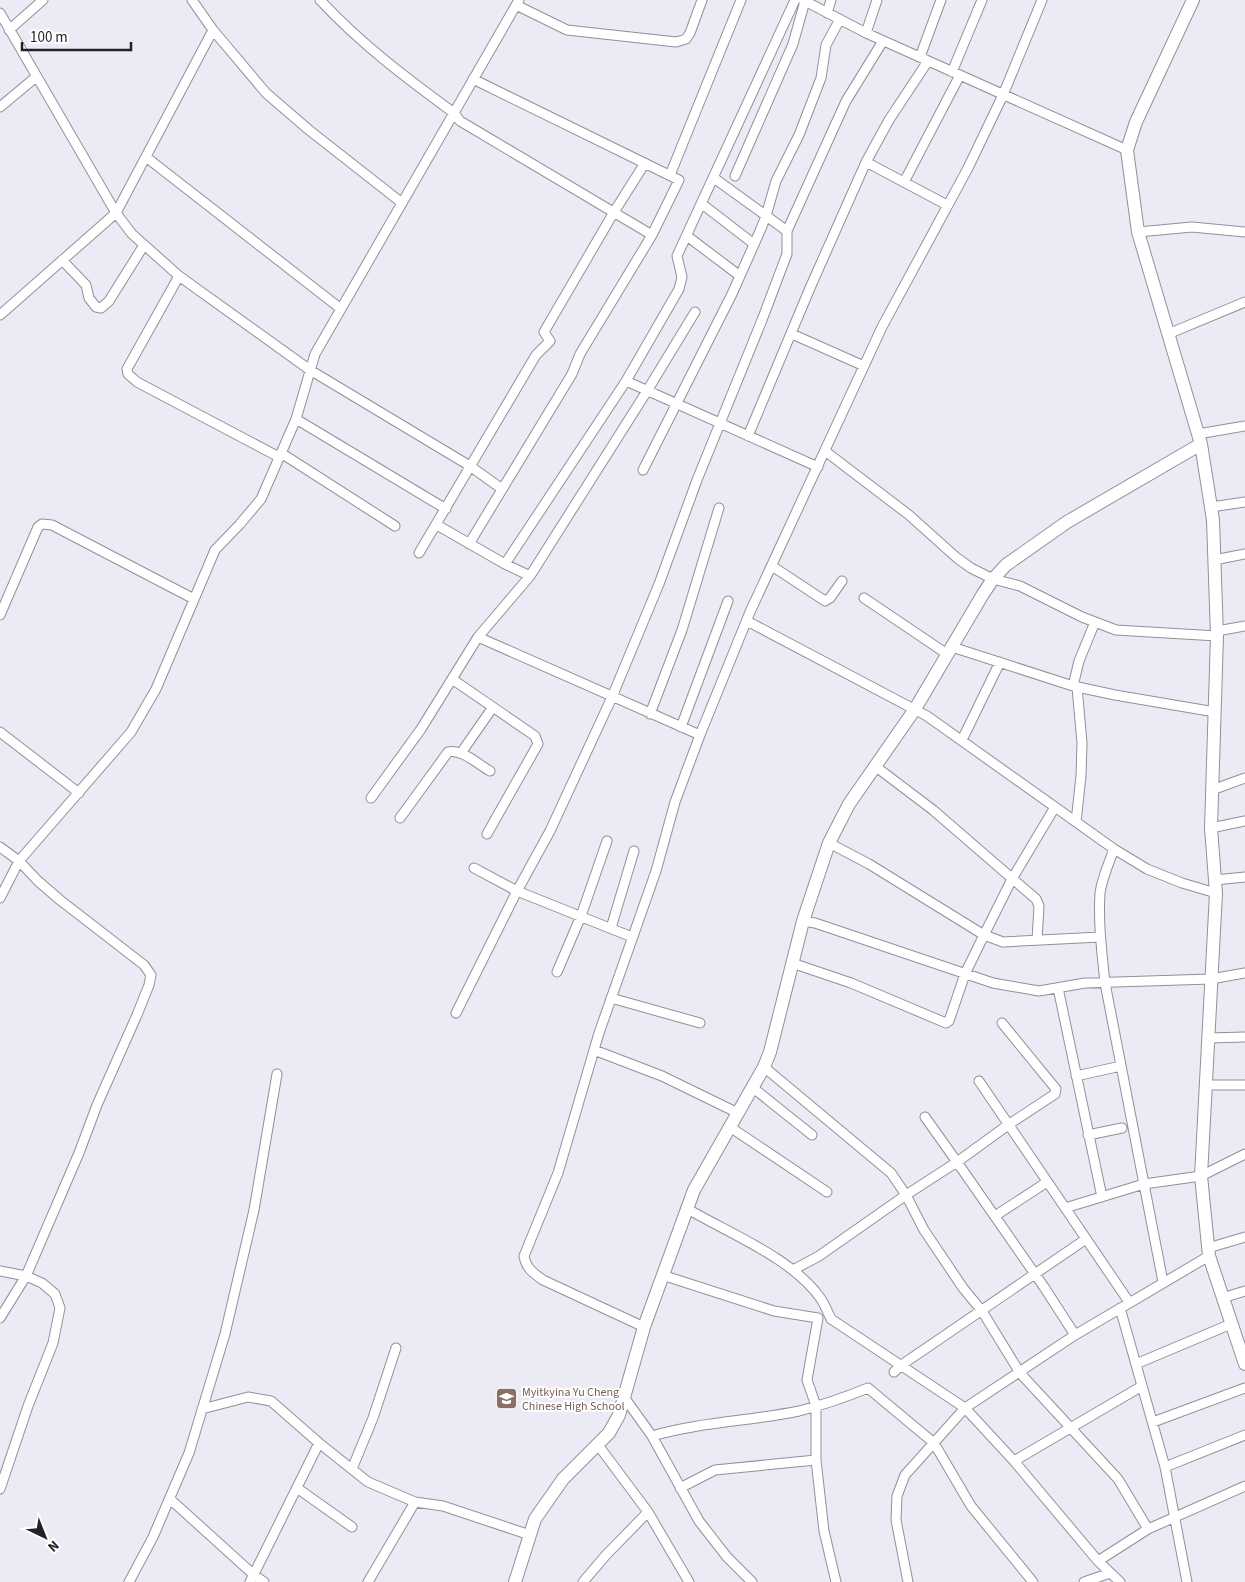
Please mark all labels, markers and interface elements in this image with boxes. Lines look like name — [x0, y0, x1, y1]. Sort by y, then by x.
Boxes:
scale bar — [22, 20, 131, 52]
text: 100 m — [30, 27, 68, 48]
place label: Myitkyina Yu Cheng Chinese High School — [522, 1384, 624, 1415]
school or university icon: Myitkyina Yu Cheng Chinese High School — [494, 1387, 518, 1411]
north arrow — [20, 1512, 70, 1562]
text: N — [43, 1535, 63, 1556]

